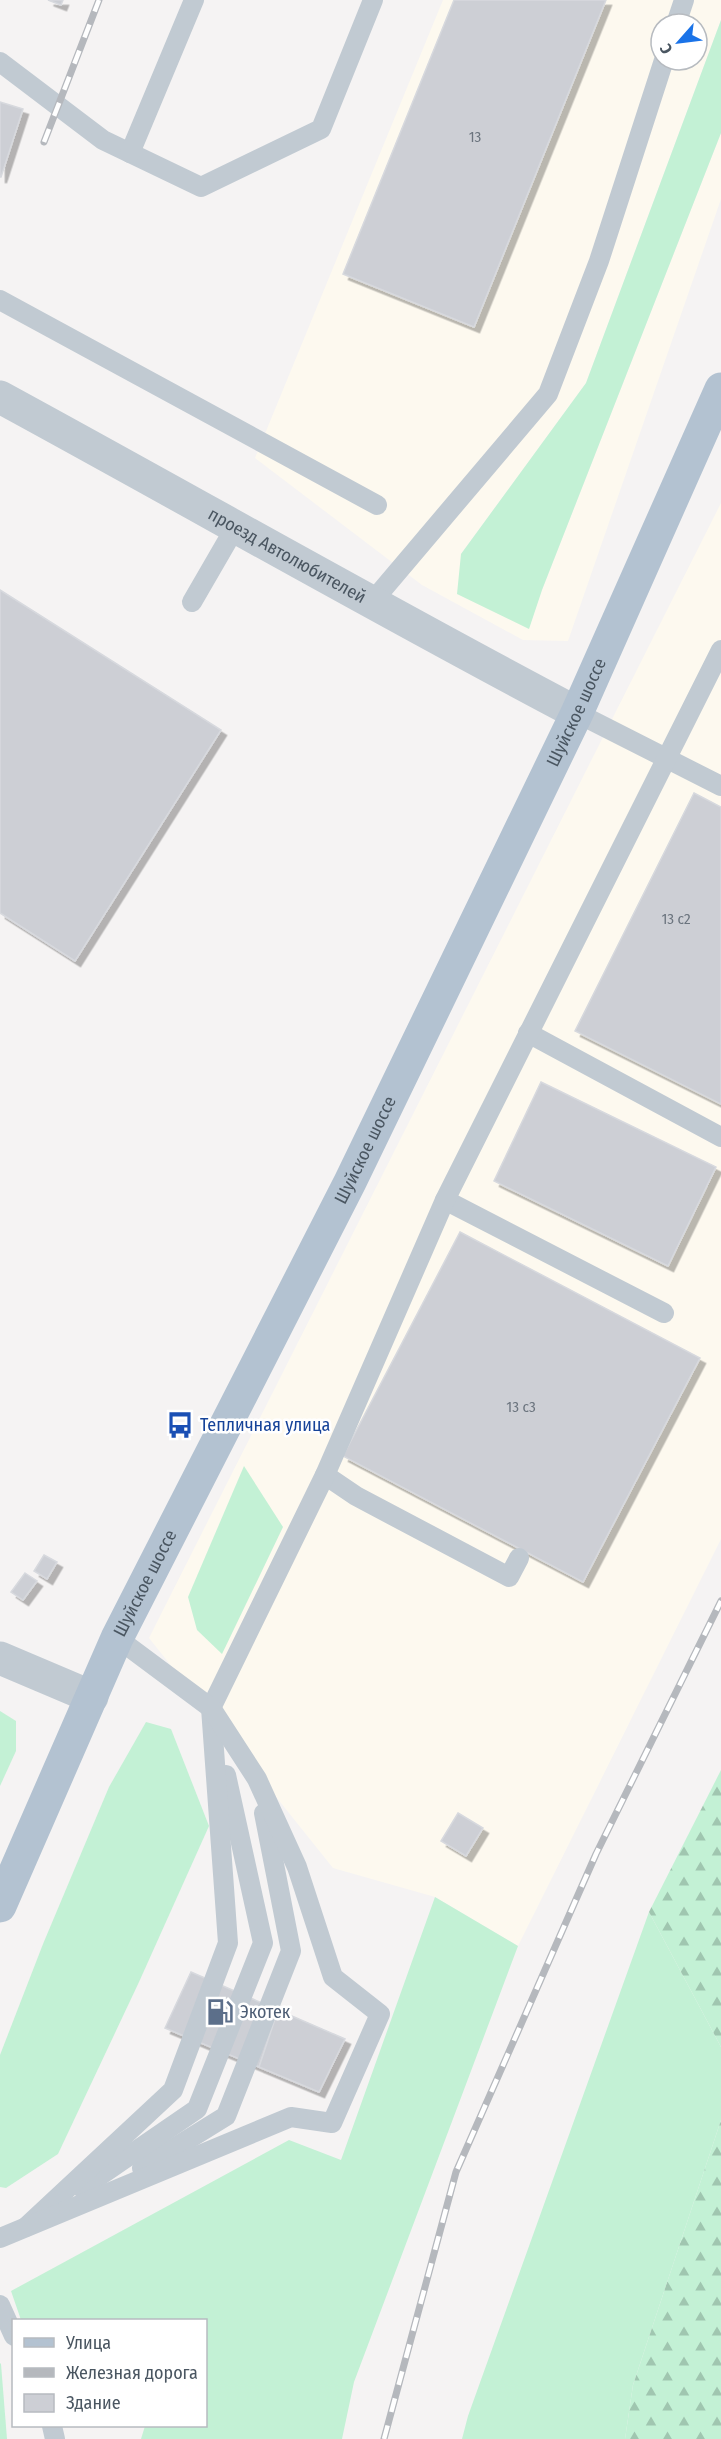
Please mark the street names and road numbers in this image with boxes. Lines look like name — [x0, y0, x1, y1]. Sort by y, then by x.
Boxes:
street label: проезд Автолюбителей — [204, 503, 370, 608]
street label: Шуйское шоссе — [542, 655, 611, 770]
street label: Шуйское шоссе — [330, 1092, 401, 1208]
street label: Шуйское шоссе — [109, 1526, 182, 1640]

